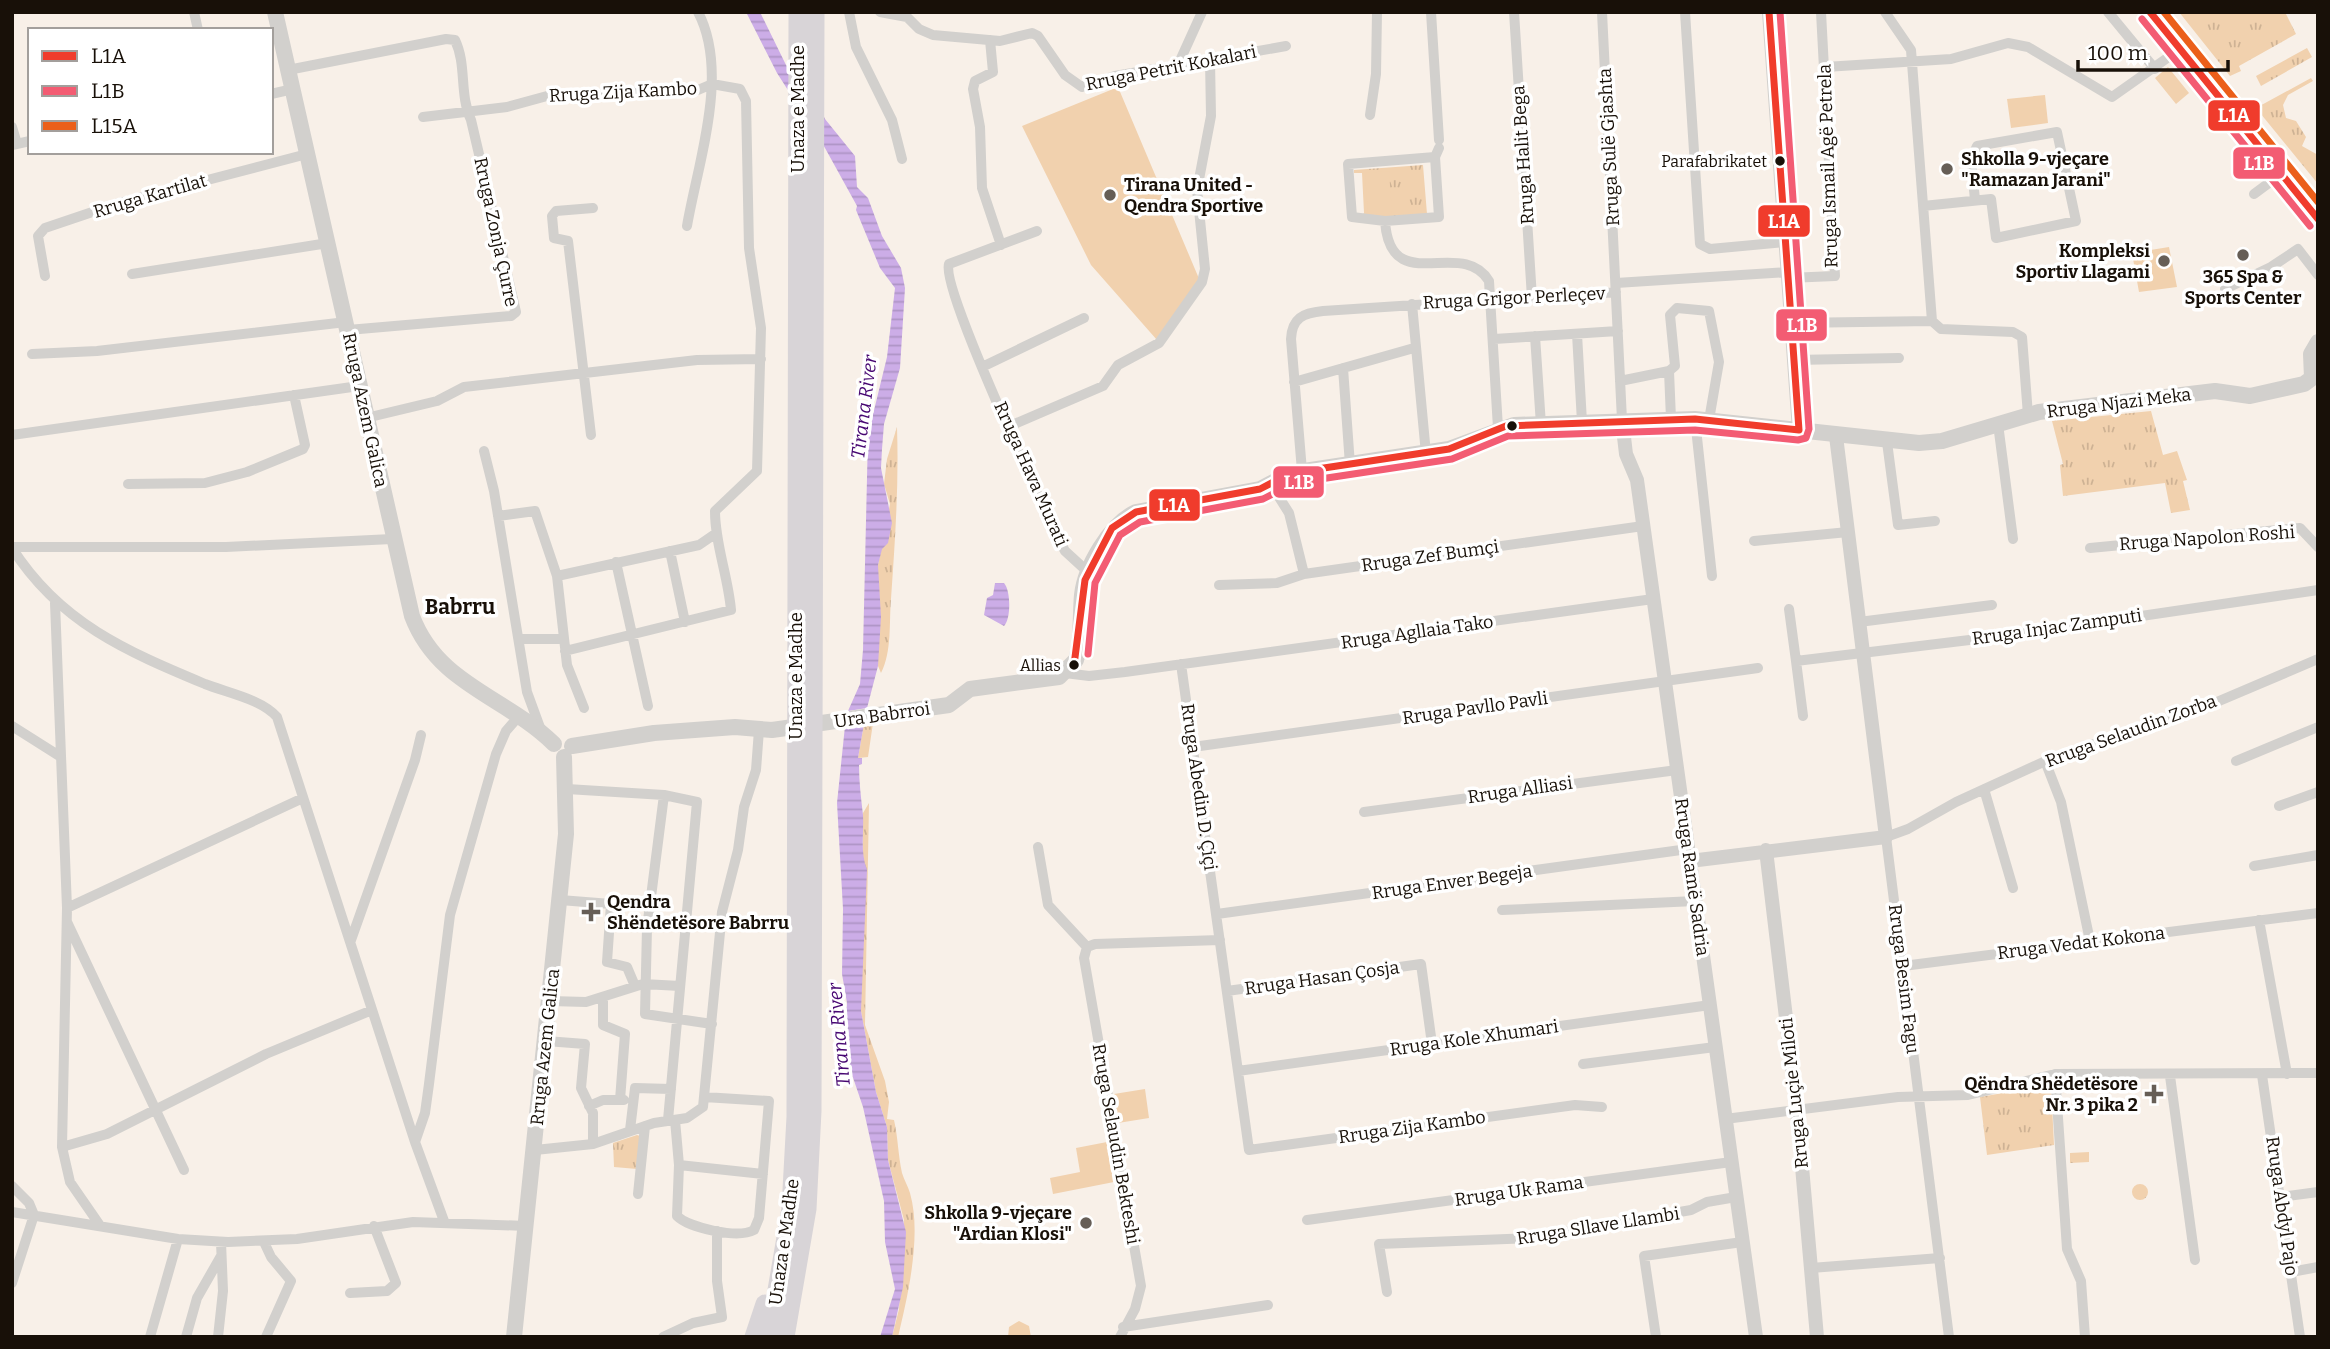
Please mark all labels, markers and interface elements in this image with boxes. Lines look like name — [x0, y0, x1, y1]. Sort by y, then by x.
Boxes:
legend — [28, 28, 273, 154]
scale bar — [2078, 28, 2228, 72]
text: 100 m — [2088, 40, 2148, 66]
street label: Rruga Petrit Kokalari — [1084, 41, 1258, 95]
text: L1A — [91, 43, 126, 69]
street label: Unaza e Madhe — [787, 45, 809, 173]
street label: Rruga Ismail Agë Petrela — [1813, 63, 1843, 268]
street label: Rruga Sulë Gjashta — [1594, 67, 1624, 227]
street label: Rruga Zija Kambo — [548, 77, 698, 107]
text: L1B — [91, 78, 125, 104]
street label: Rruga Halit Bega — [1507, 85, 1539, 225]
line badge: L1A — [2207, 99, 2261, 132]
text: L1A — [2218, 104, 2251, 127]
text: L15A — [91, 113, 137, 139]
line badge: L1B — [2232, 146, 2286, 180]
place label: Shkolla 9-vjeçare "Ramazan Jarani" — [1961, 148, 2111, 191]
place label: Parafabrikatet — [1661, 152, 1767, 171]
text: L1B — [2243, 152, 2275, 175]
marker: Parafabrikatet — [1773, 154, 1787, 168]
street label: Rruga Zonja Çurre — [469, 155, 523, 309]
marker: Shkolla 9-vjeçare "Ramazan Jarani" — [1939, 161, 1955, 177]
street label: Rruga Kartilat — [91, 169, 210, 223]
place label: Tirana United - Qendra Sportive — [1124, 174, 1263, 217]
marker: Tirana United - Qendra Sportive — [1102, 187, 1118, 203]
line badge: L1A — [1757, 204, 1811, 238]
text: L1A — [1768, 210, 1801, 233]
place label: Kompleksi Sportiv Llagami — [2016, 240, 2150, 283]
marker: 365 Spa & Sports Center — [2235, 247, 2251, 263]
marker: Kompleksi Sportiv Llagami — [2156, 253, 2172, 269]
place label: 365 Spa & Sports Center — [2185, 266, 2302, 309]
street label: Rruga Grigor Perleçev — [1422, 282, 1606, 314]
line badge: L1B — [1775, 308, 1828, 342]
text: L1B — [1786, 314, 1818, 337]
street label: Rruga Azem Galica — [338, 331, 392, 490]
water label: Tirana River — [846, 353, 882, 460]
street label: Rruga Njazi Meka — [2046, 383, 2193, 423]
street label: Rruga Hava Murati — [989, 398, 1073, 550]
unlabelled marker — [1505, 419, 1519, 433]
line badge: L1B — [1272, 465, 1325, 499]
text: L1B — [1283, 471, 1315, 494]
line badge: L1A — [1148, 488, 1201, 522]
text: L1A — [1158, 494, 1191, 517]
street label: Rruga Napolon Roshi — [2118, 521, 2296, 555]
street label: Rruga Zef Bumçi — [1360, 535, 1500, 577]
district label: Babrru — [425, 594, 495, 620]
street label: Rruga Injac Zamputi — [1971, 604, 2143, 650]
street label: Rruga Agllaia Tako — [1339, 610, 1495, 654]
street label: Unaza e Madhe — [785, 612, 807, 740]
place label: Allias — [1020, 656, 1061, 675]
marker: Allias — [1067, 658, 1081, 672]
street label: Rruga Pavllo Pavli — [1401, 687, 1549, 729]
street label: Rruga Selaudin Zorba — [2042, 690, 2220, 772]
street label: Ura Babrroi — [833, 697, 931, 733]
street label: Rruga Abedin D. Çiçi — [1176, 702, 1222, 872]
street label: Rruga Alliasi — [1466, 772, 1574, 808]
street label: Rruga Ramë Sadria — [1670, 796, 1714, 958]
street label: Rruga Enver Begeja — [1370, 860, 1534, 904]
place label: Qendra Shëndetësore Babrru — [607, 891, 790, 934]
marker: Qendra Shëndetësore Babrru — [581, 902, 601, 922]
street label: Rruga Besim Fagu — [1884, 903, 1924, 1055]
street label: Rruga Vedat Kokona — [1996, 922, 2166, 964]
street label: Rruga Hasan Çosja — [1243, 956, 1401, 1000]
street label: Rruga Azem Galica — [526, 967, 564, 1127]
water label: Tirana River — [823, 981, 855, 1088]
street label: Rruga Kole Xhumari — [1388, 1015, 1560, 1061]
street label: Rruga Luçie Miloti — [1775, 1017, 1813, 1169]
street label: Rruga Selaudin Bekteshi — [1087, 1042, 1145, 1246]
place label: Qëndra Shëdetësore Nr. 3 pika 2 — [1964, 1073, 2138, 1116]
marker: Qëndra Shëdetësore Nr. 3 pika 2 — [2144, 1084, 2164, 1104]
street label: Rruga Zija Kambo — [1337, 1106, 1487, 1148]
street label: Rruga Abdyl Pajo — [2261, 1135, 2303, 1277]
street label: Rruga Uk Rama — [1453, 1171, 1585, 1211]
street label: Unaza e Madhe — [764, 1177, 804, 1307]
place label: Shkolla 9-vjeçare "Ardian Klosi" — [924, 1202, 1072, 1245]
street label: Rruga Sllave Llambi — [1515, 1202, 1681, 1250]
marker: Shkolla 9-vjeçare "Ardian Klosi" — [1078, 1215, 1094, 1231]

